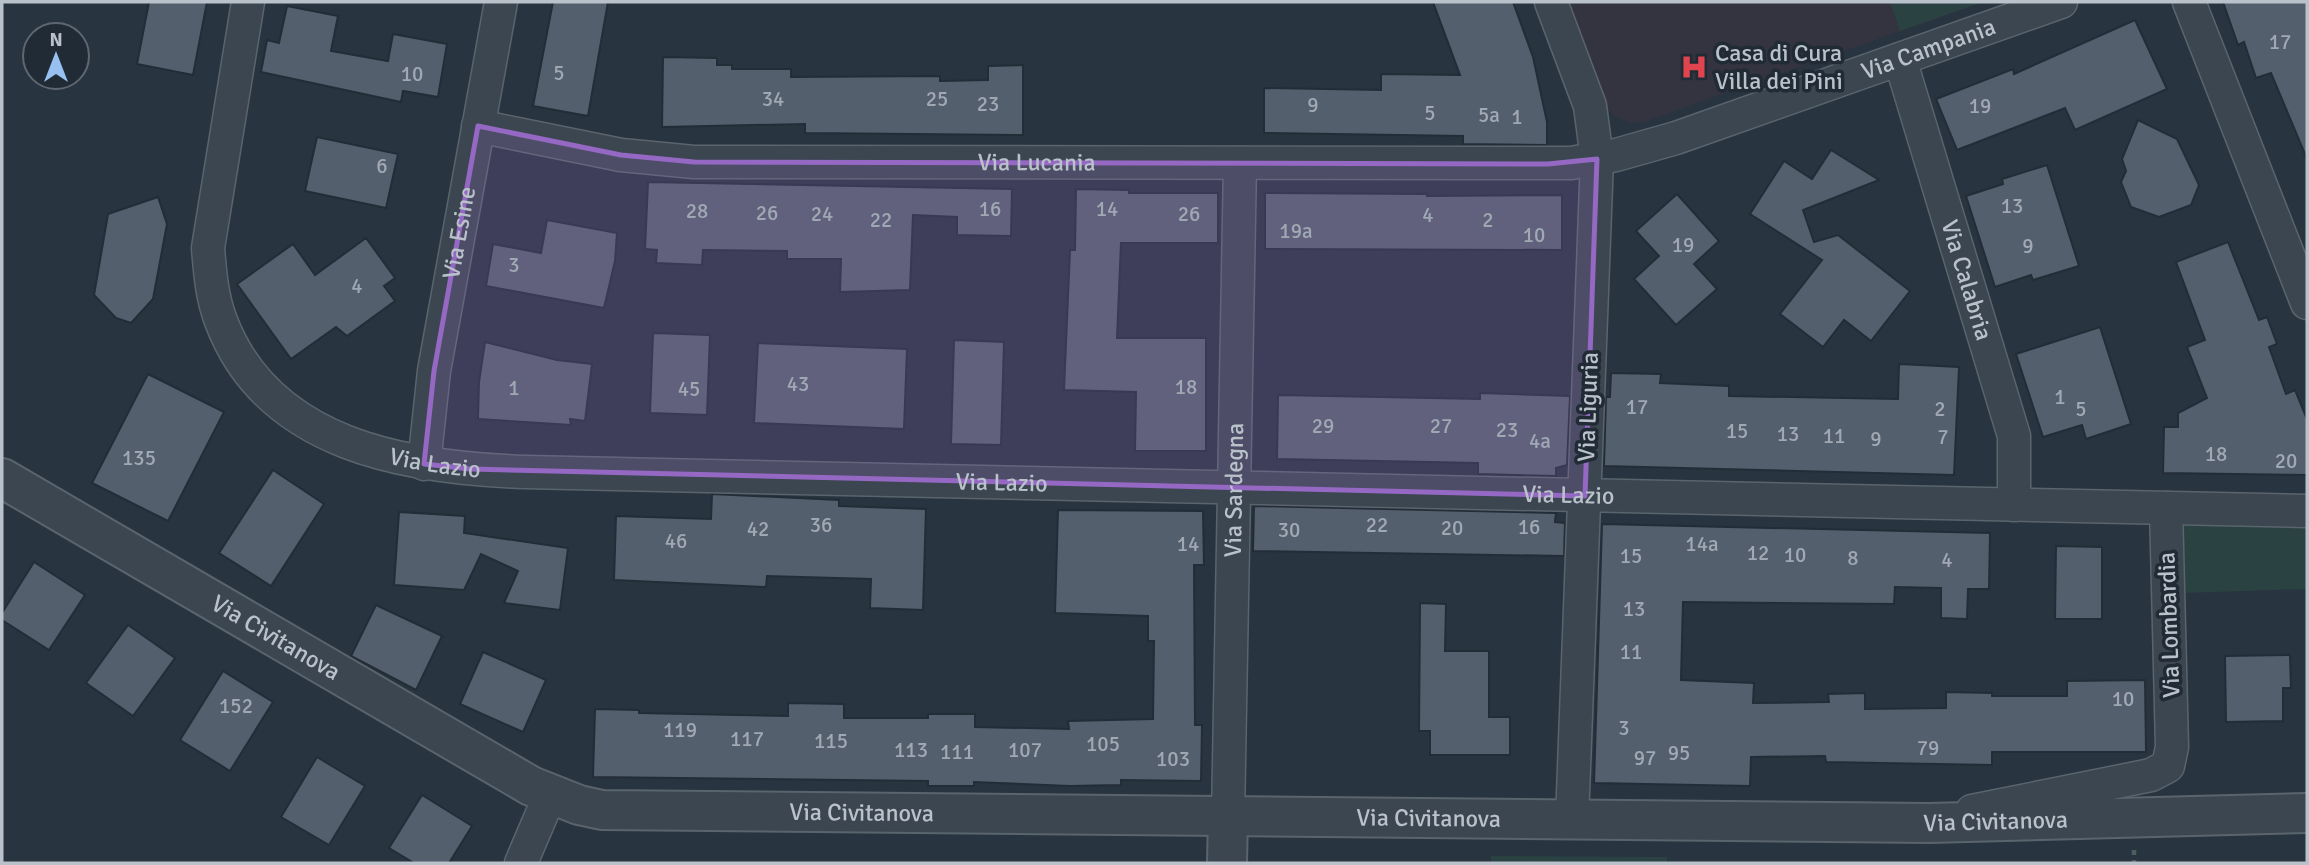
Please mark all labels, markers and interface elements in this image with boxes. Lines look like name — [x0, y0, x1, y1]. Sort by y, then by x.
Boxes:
street label: Via Campania — [1857, 11, 1999, 86]
north arrow — [21, 21, 91, 91]
text: N — [49, 28, 63, 52]
house number: 17 — [2269, 29, 2291, 55]
place label: Casa di Cura Villa dei Pini — [1715, 38, 1843, 96]
hospital icon: Casa di Cura Villa dei Pini — [1679, 52, 1709, 82]
house number: 5 — [553, 60, 565, 86]
house number: 10 — [401, 61, 423, 87]
house number: 34 — [762, 86, 784, 112]
house number: 25 — [926, 86, 948, 112]
house number: 23 — [977, 91, 999, 117]
house number: 9 — [1307, 92, 1319, 118]
house number: 19 — [1969, 93, 1991, 119]
house number: 5 — [1424, 100, 1436, 126]
house number: 5a — [1478, 102, 1500, 128]
house number: 1 — [1511, 104, 1523, 130]
street label: Via Lucania — [978, 147, 1096, 177]
house number: 6 — [376, 153, 388, 179]
street label: Via Esine — [436, 184, 482, 281]
house number: 13 — [2001, 193, 2023, 219]
house number: 16 — [979, 196, 1001, 222]
house number: 14 — [1096, 196, 1118, 222]
house number: 28 — [686, 198, 708, 224]
house number: 26 — [756, 200, 778, 226]
house number: 24 — [811, 201, 833, 227]
house number: 26 — [1178, 201, 1200, 227]
house number: 4 — [1422, 202, 1434, 228]
house number: 22 — [870, 207, 892, 233]
house number: 2 — [1482, 207, 1494, 233]
street label: Via Calabria — [1935, 216, 1999, 344]
house number: 19a — [1279, 218, 1313, 244]
house number: 10 — [1523, 222, 1545, 248]
house number: 19 — [1672, 232, 1694, 258]
house number: 9 — [2022, 233, 2034, 259]
house number: 3 — [508, 252, 520, 278]
house number: 4 — [351, 273, 363, 299]
street label: Via Liguria — [1571, 351, 1605, 463]
house number: 43 — [787, 371, 809, 397]
house number: 18 — [1175, 374, 1197, 400]
house number: 1 — [508, 375, 520, 401]
house number: 45 — [678, 376, 700, 402]
house number: 1 — [2054, 384, 2066, 410]
house number: 17 — [1626, 394, 1648, 420]
house number: 2 — [1934, 396, 1946, 422]
house number: 5 — [2075, 396, 2087, 422]
house number: 29 — [1312, 413, 1334, 439]
house number: 27 — [1430, 413, 1452, 439]
house number: 23 — [1496, 417, 1518, 443]
house number: 15 — [1726, 418, 1748, 444]
house number: 13 — [1777, 421, 1799, 447]
street label: Via Sardegna — [1218, 422, 1250, 558]
house number: 11 — [1823, 423, 1845, 449]
house number: 7 — [1937, 424, 1949, 450]
house number: 9 — [1870, 426, 1882, 452]
house number: 4a — [1529, 428, 1551, 454]
street label: Via Lazio — [387, 441, 482, 485]
house number: 18 — [2205, 441, 2227, 467]
house number: 135 — [122, 445, 156, 471]
house number: 20 — [2275, 448, 2297, 474]
street label: Via Lazio — [955, 466, 1048, 498]
street label: Via Lazio — [1522, 479, 1615, 511]
house number: 36 — [810, 512, 832, 538]
house number: 22 — [1366, 512, 1388, 538]
house number: 16 — [1518, 514, 1540, 540]
house number: 20 — [1441, 515, 1463, 541]
house number: 42 — [747, 516, 769, 542]
house number: 30 — [1278, 517, 1300, 543]
house number: 46 — [665, 528, 687, 554]
house number: 14 — [1177, 531, 1199, 557]
house number: 14a — [1685, 531, 1719, 557]
house number: 12 — [1747, 540, 1769, 566]
house number: 10 — [1784, 542, 1806, 568]
house number: 15 — [1620, 543, 1642, 569]
house number: 8 — [1847, 545, 1859, 571]
house number: 4 — [1941, 547, 1953, 573]
street label: Via Lombardia — [2151, 552, 2187, 698]
street label: Via Civitanova — [206, 588, 346, 687]
house number: 13 — [1623, 596, 1645, 622]
house number: 11 — [1620, 639, 1642, 665]
house number: 10 — [2112, 686, 2134, 712]
house number: 152 — [219, 693, 253, 719]
house number: 3 — [1618, 715, 1630, 741]
house number: 119 — [663, 717, 697, 743]
house number: 117 — [730, 726, 764, 752]
house number: 115 — [814, 728, 848, 754]
house number: 105 — [1086, 731, 1120, 757]
house number: 79 — [1917, 735, 1939, 761]
house number: 113 — [894, 737, 928, 763]
house number: 107 — [1008, 737, 1042, 763]
house number: 111 — [940, 739, 974, 765]
house number: 95 — [1668, 740, 1690, 766]
house number: 97 — [1634, 745, 1656, 771]
house number: 103 — [1156, 746, 1190, 772]
street label: Via Civitanova — [789, 797, 934, 828]
street label: Via Civitanova — [1356, 802, 1501, 834]
street label: Via Civitanova — [1923, 804, 2068, 838]

